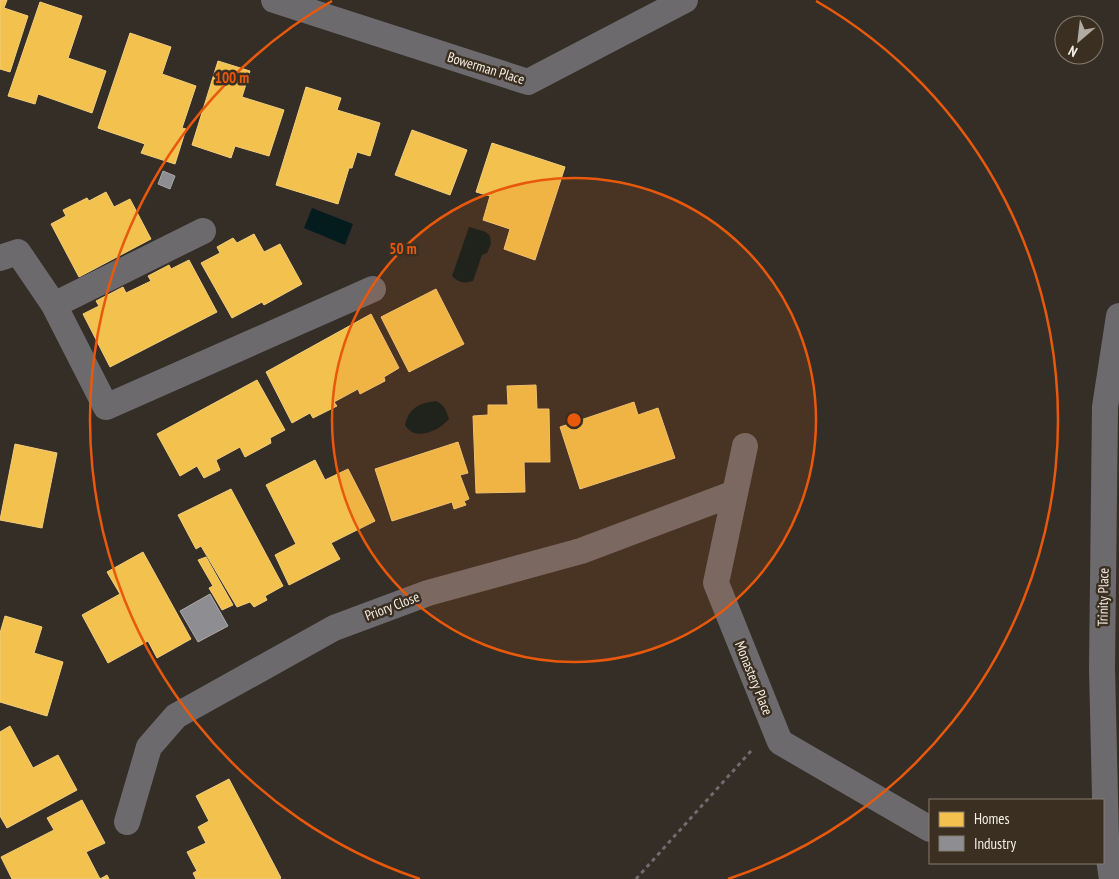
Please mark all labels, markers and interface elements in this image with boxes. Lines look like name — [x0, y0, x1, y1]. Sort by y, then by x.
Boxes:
north arrow — [1054, 15, 1104, 65]
text: N — [1065, 42, 1080, 61]
street label: Bowerman Place — [445, 48, 527, 88]
text: 100 m — [215, 68, 249, 87]
text: 50 m — [389, 239, 417, 258]
centre of rings — [565, 411, 583, 429]
street label: Trinity Place — [1093, 567, 1113, 626]
street label: Priory Close — [362, 587, 422, 625]
street label: Monastery Place — [731, 638, 777, 718]
legend — [929, 799, 1104, 864]
text: Homes — [974, 809, 1010, 828]
text: Industry — [974, 834, 1016, 853]

